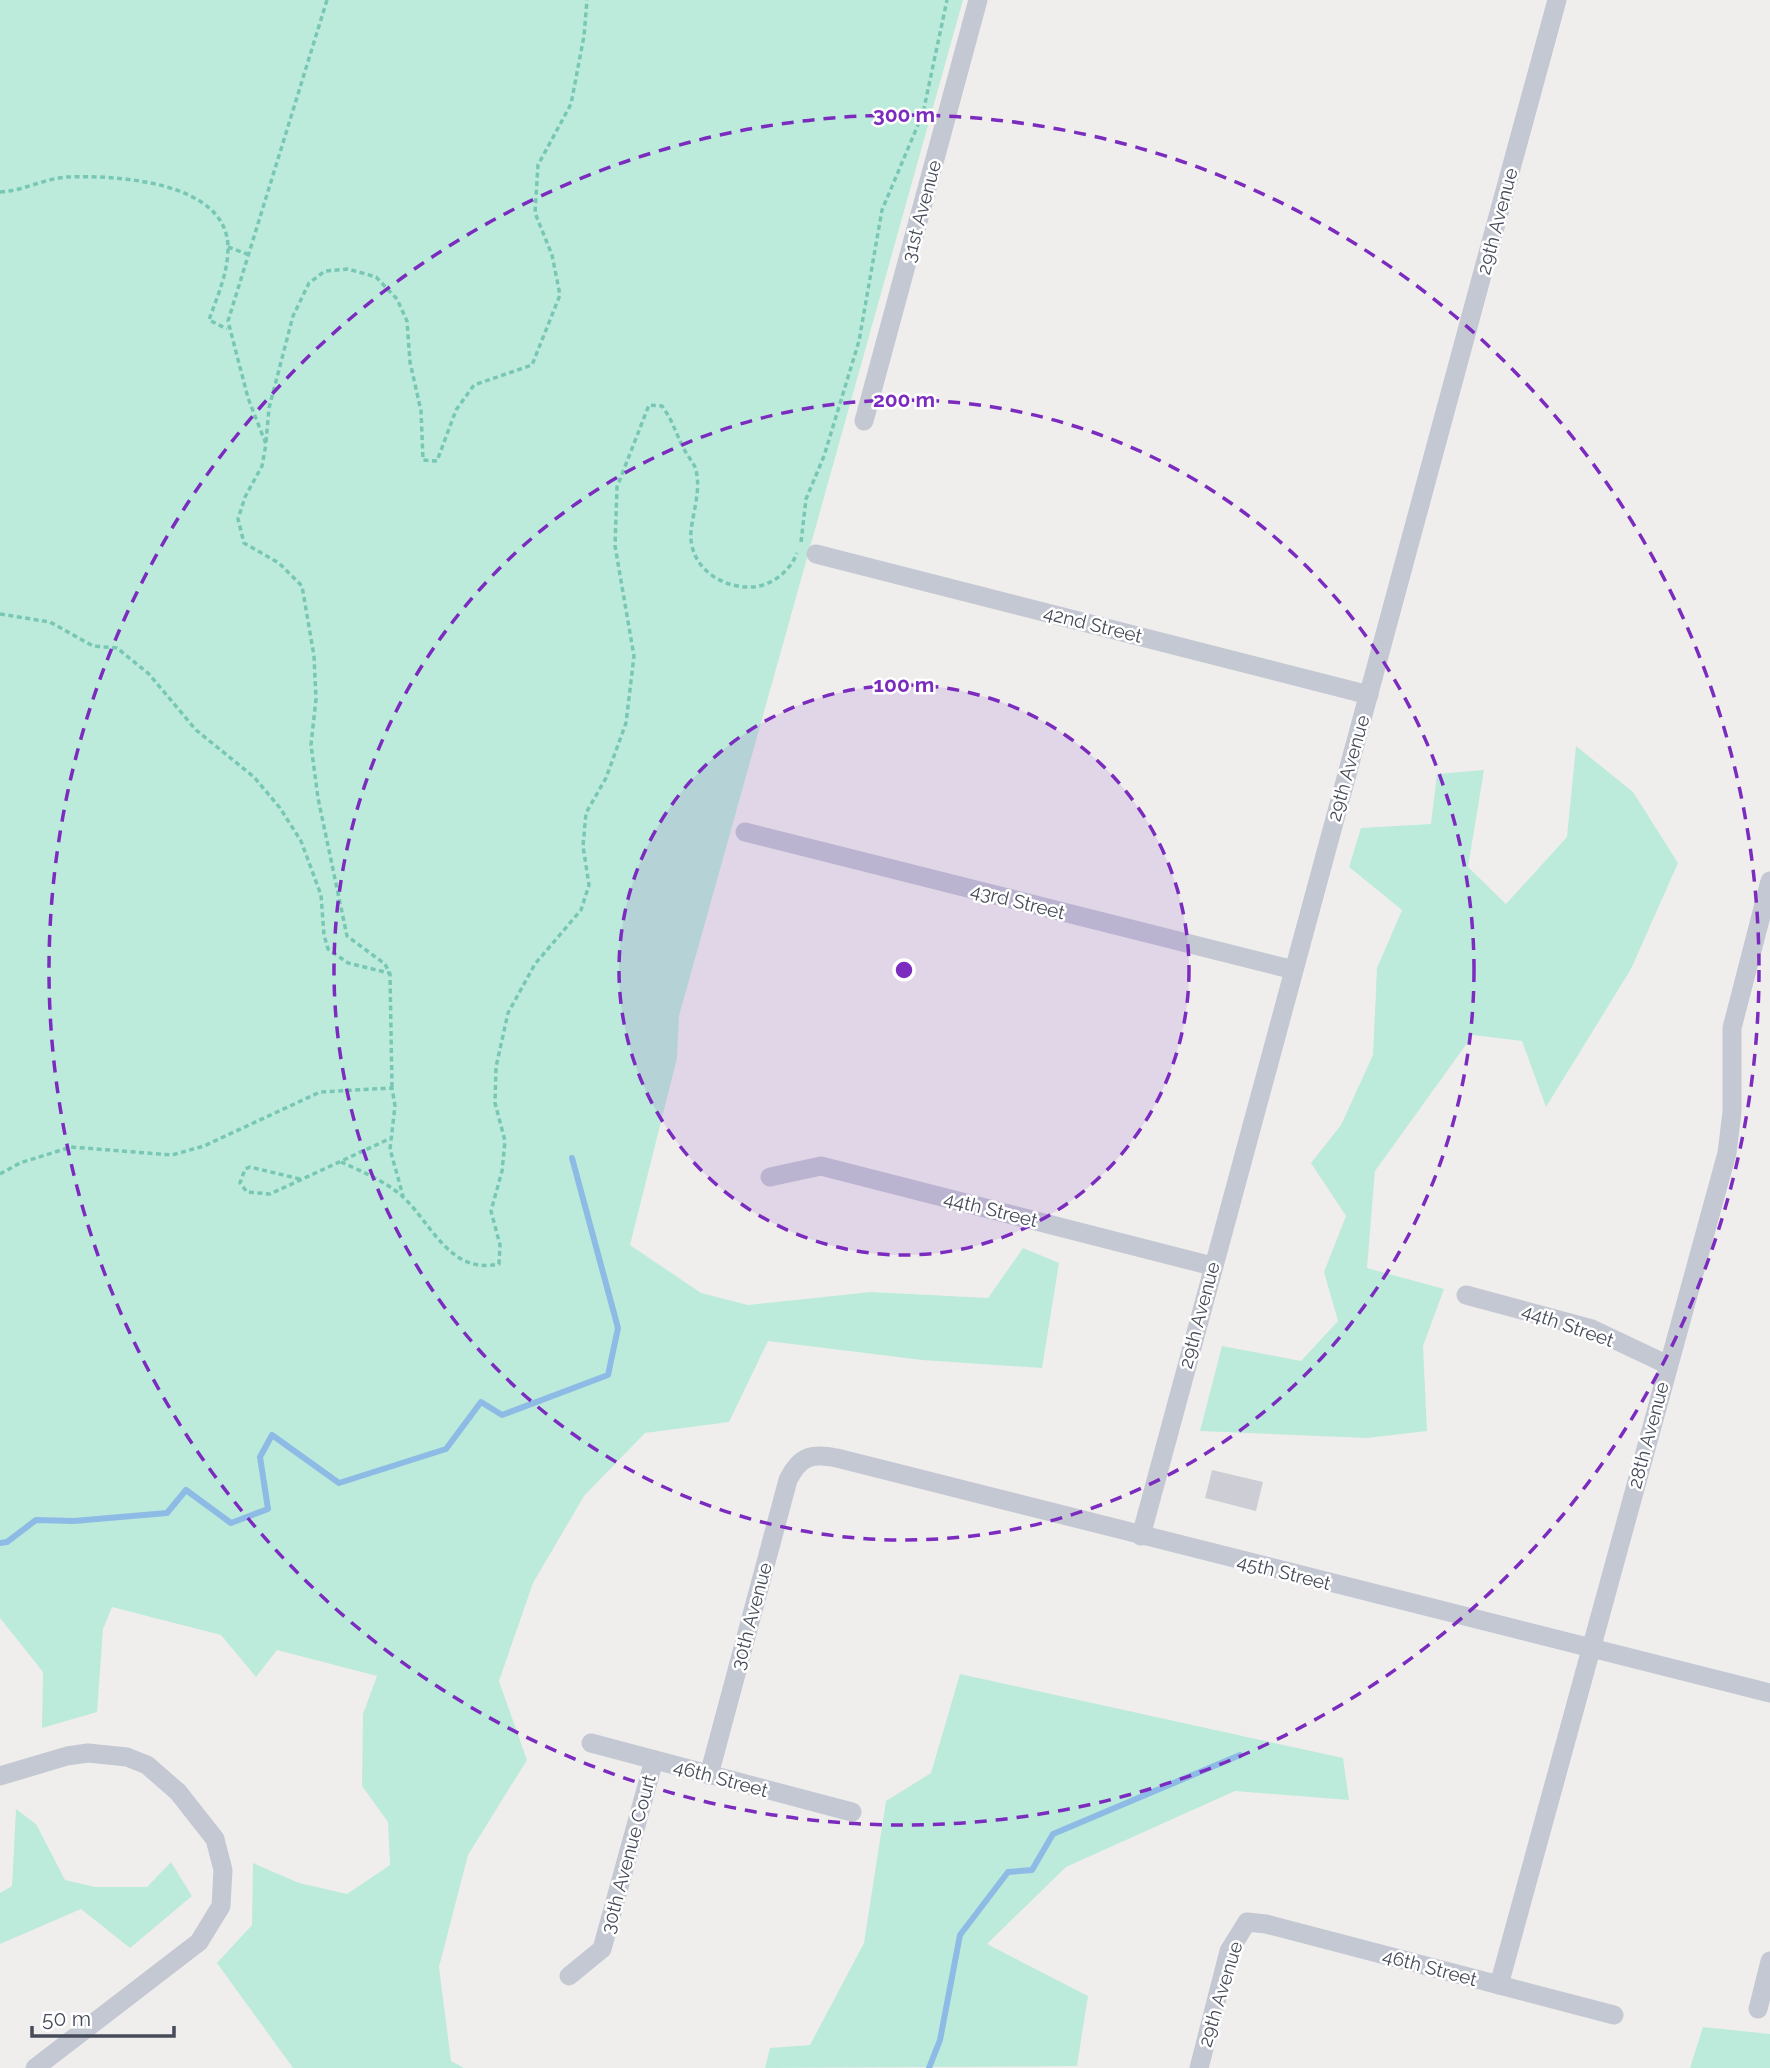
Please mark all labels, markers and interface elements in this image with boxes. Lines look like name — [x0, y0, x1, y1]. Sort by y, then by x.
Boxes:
text: 300 m — [873, 102, 935, 127]
street label: 31st Avenue — [897, 158, 945, 264]
street label: 29th Avenue — [1472, 165, 1522, 277]
text: 200 m — [873, 387, 935, 412]
street label: 42nd Street — [1041, 601, 1145, 647]
text: 100 m — [874, 672, 934, 697]
street label: 29th Avenue — [1322, 712, 1374, 824]
street label: 43rd Street — [969, 879, 1068, 923]
centre of rings — [892, 958, 916, 982]
street label: 44th Street — [942, 1187, 1041, 1231]
street label: 29th Avenue — [1174, 1259, 1224, 1371]
street label: 44th Street — [1519, 1299, 1617, 1351]
street label: 28th Avenue — [1623, 1379, 1673, 1491]
street label: 45th Street — [1235, 1550, 1334, 1594]
street label: 30th Avenue — [726, 1560, 776, 1672]
street label: 46th Street — [671, 1755, 771, 1801]
street label: 30th Avenue Court — [596, 1772, 660, 1936]
street label: 29th Avenue — [1193, 1938, 1247, 2050]
street label: 46th Street — [1380, 1944, 1480, 1990]
scale bar — [32, 1994, 173, 2038]
text: 50 m — [42, 2006, 91, 2031]

